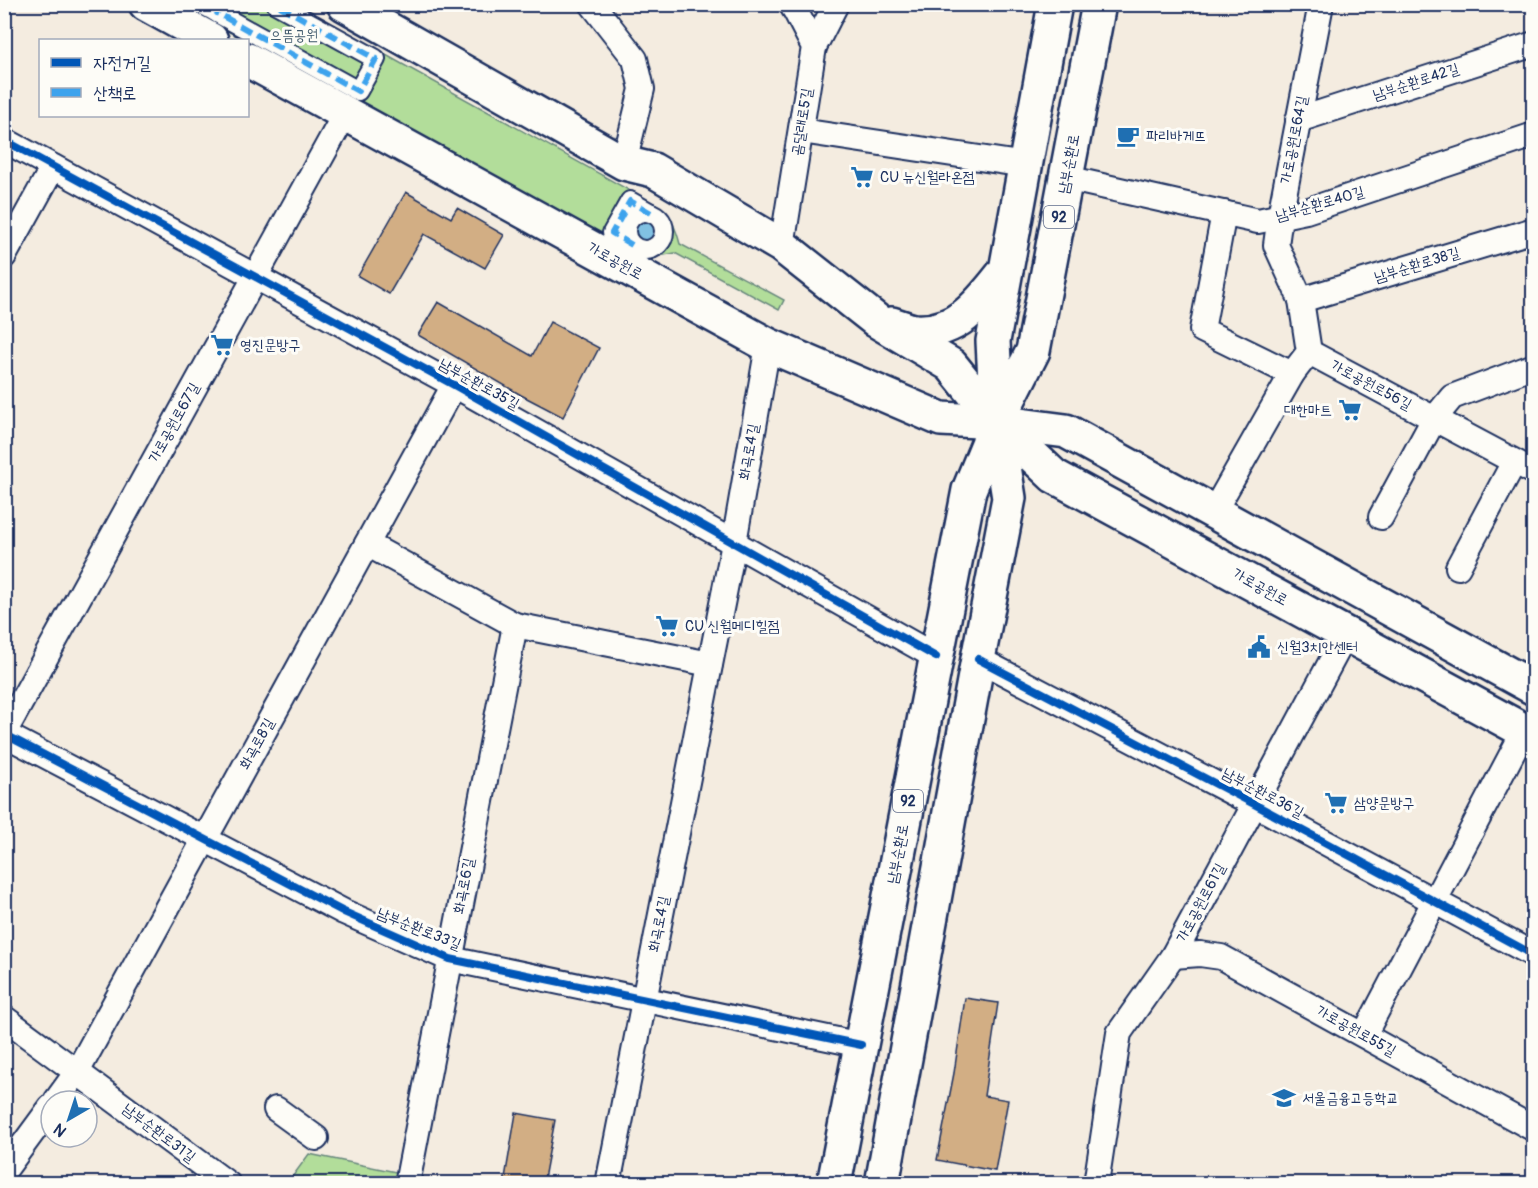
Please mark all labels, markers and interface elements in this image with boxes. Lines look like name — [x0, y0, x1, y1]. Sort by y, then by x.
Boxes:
park label: 으뜸공원 — [270, 26, 318, 45]
legend — [39, 39, 249, 117]
text: 자전거길 — [93, 52, 151, 75]
street label: 남부순환로42길 — [1370, 59, 1462, 105]
text: 산책로 — [93, 82, 136, 105]
street label: 곰달래로5길 — [787, 87, 817, 157]
street label: 가로공원로64길 — [1276, 94, 1312, 186]
cafe icon: 파리바게뜨 — [1115, 123, 1141, 149]
place label: 파리바게뜨 — [1146, 127, 1206, 146]
street label: 남부순환로 — [1054, 133, 1084, 195]
supermarket icon: CU 뉴신월라온점 — [849, 164, 875, 190]
place label: CU 뉴신월라온점 — [880, 168, 975, 187]
street label: 남부순환로40길 — [1273, 182, 1367, 226]
road number: 92 — [1044, 206, 1074, 228]
street label: 가로공원로 — [584, 238, 646, 284]
street label: 남부순환로38길 — [1372, 243, 1462, 287]
supermarket icon: 영진문방구 — [209, 332, 235, 358]
place label: 영진문방구 — [240, 336, 300, 355]
street label: 남부순환로35길 — [436, 354, 522, 414]
street label: 가로공원로56길 — [1327, 356, 1415, 414]
street label: 가로공원로67길 — [144, 380, 204, 466]
supermarket icon: 대한마트 — [1337, 397, 1363, 423]
place label: 대한마트 — [1284, 401, 1332, 420]
street label: 화곡로4길 — [735, 422, 763, 482]
street label: 가로공원로 — [1229, 564, 1291, 610]
supermarket icon: CU 신월메디힐점 — [654, 613, 680, 639]
place label: CU 신월메디힐점 — [685, 617, 780, 636]
public building icon: 신월3치안센터 — [1246, 634, 1272, 660]
place label: 신월3치안센터 — [1277, 638, 1358, 657]
street label: 화곡로8길 — [235, 715, 279, 773]
street label: 남부순환로36길 — [1219, 764, 1307, 822]
road number: 92 — [893, 790, 923, 812]
supermarket icon: 삼양문방구 — [1323, 790, 1349, 816]
place label: 삼양문방구 — [1354, 794, 1414, 813]
street label: 남부순환로 — [883, 823, 913, 885]
street label: 화곡로6길 — [449, 856, 479, 916]
street label: 가로공원로61길 — [1172, 860, 1230, 946]
street label: 화곡로4길 — [644, 894, 674, 954]
street label: 남부순환로33길 — [374, 903, 464, 955]
street label: 가로공원로55길 — [1313, 1001, 1399, 1061]
school or university icon: 서울금융고등학교 — [1271, 1085, 1297, 1111]
north arrow — [39, 1089, 99, 1149]
place label: 서울금융고등학교 — [1302, 1089, 1399, 1108]
street label: 남부순환로31길 — [119, 1099, 199, 1167]
text: N — [50, 1119, 71, 1141]

